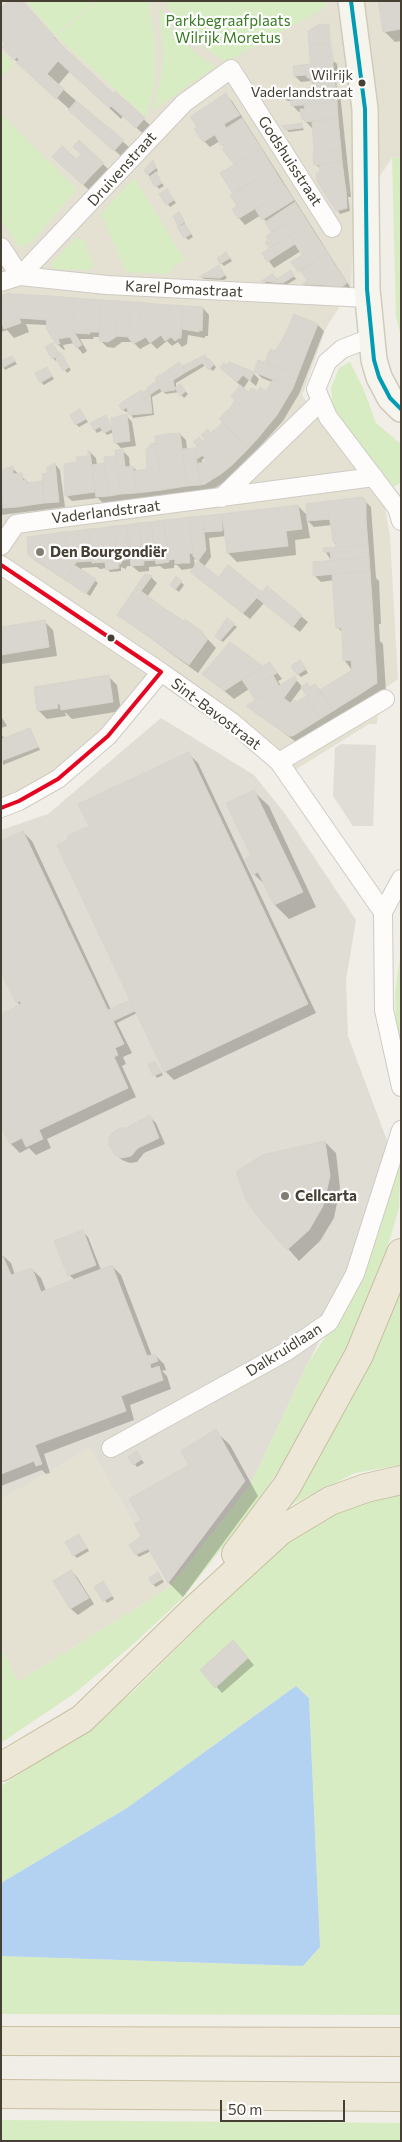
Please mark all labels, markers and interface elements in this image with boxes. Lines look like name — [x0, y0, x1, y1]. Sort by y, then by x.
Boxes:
park label: Parkbegraafplaats Wilrijk Moretus — [165, 12, 291, 47]
place label: Wilrijk Vaderlandstraat — [251, 67, 353, 100]
marker: Wilrijk Vaderlandstraat — [357, 78, 367, 88]
street label: Godshuisstraat — [254, 113, 326, 209]
street label: Druivenstraat — [84, 128, 160, 210]
street label: Karel Pomastraat — [125, 277, 243, 301]
street label: Vaderlandstraat — [51, 496, 161, 528]
place label: Den Bourgondiër — [50, 543, 167, 561]
marker: Den Bourgondiër — [34, 546, 46, 558]
unlabelled marker — [106, 633, 116, 643]
street label: Sint-Bavostraat — [167, 674, 265, 754]
place label: Cellcarta — [295, 1187, 357, 1205]
marker: Cellcarta — [279, 1190, 291, 1202]
street label: Dalkruidlaan — [243, 1320, 325, 1380]
scale bar — [222, 2090, 347, 2122]
text: 50 m — [228, 2100, 262, 2118]

